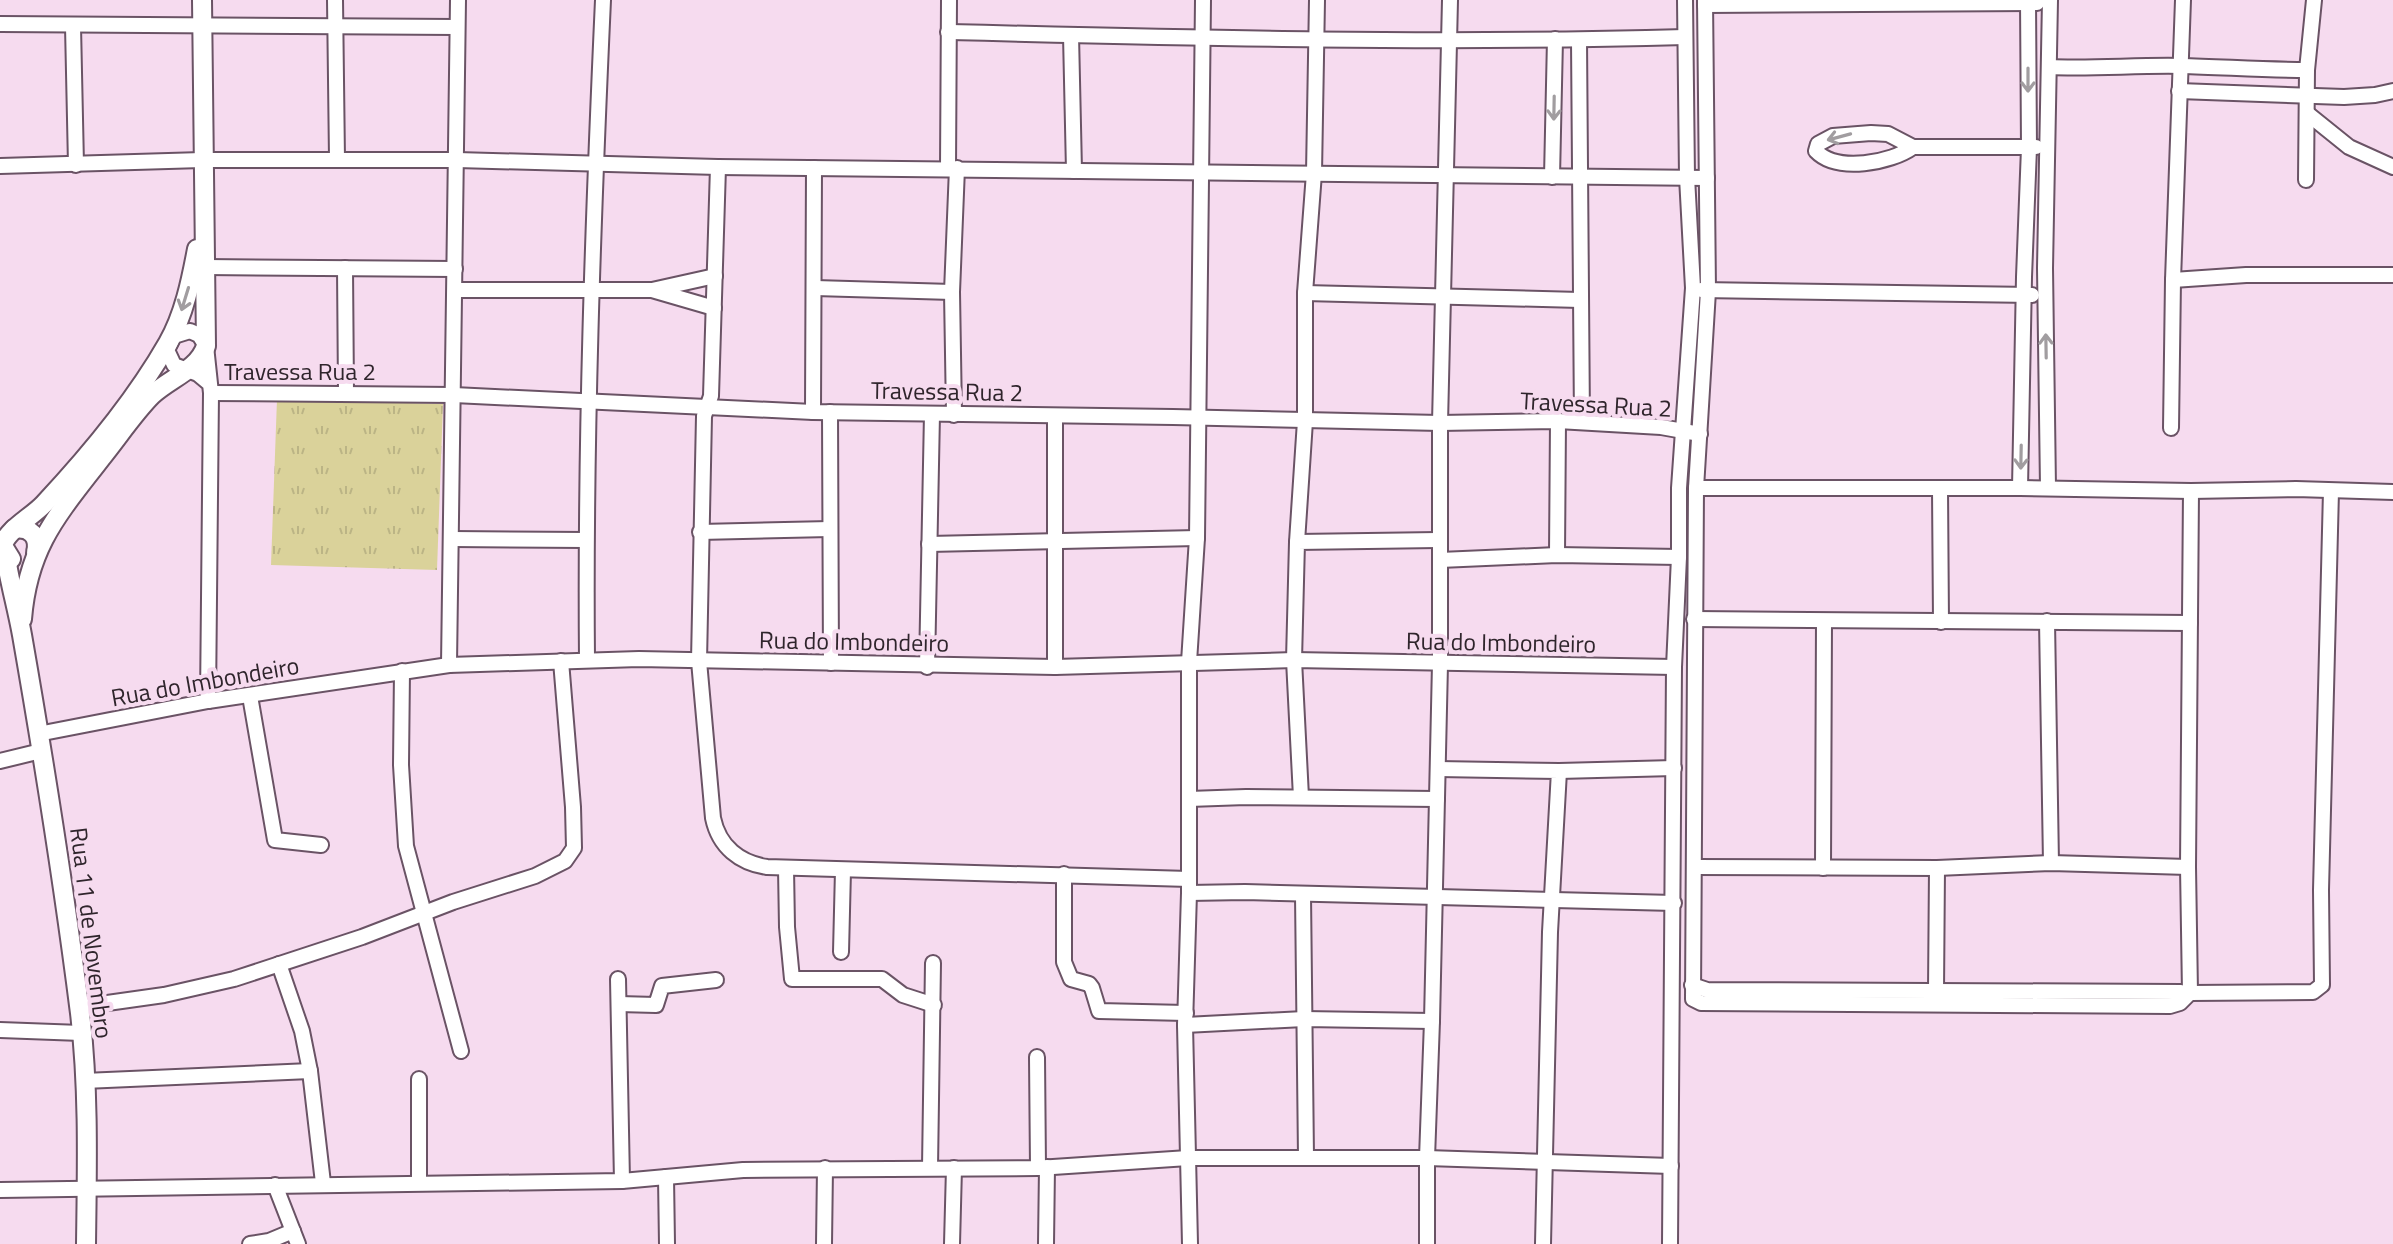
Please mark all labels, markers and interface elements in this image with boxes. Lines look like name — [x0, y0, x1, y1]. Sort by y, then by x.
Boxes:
one-way arrow — [2020, 66, 2036, 93]
one-way arrow — [1546, 94, 1561, 121]
one-way arrow — [1826, 130, 1852, 145]
one-way arrow — [177, 286, 191, 311]
one-way arrow — [2039, 333, 2054, 360]
street label: Travessa Rua 2 — [224, 353, 376, 389]
street label: Travessa Rua 2 — [871, 372, 1023, 410]
street label: Travessa Rua 2 — [1519, 382, 1673, 426]
one-way arrow — [2013, 443, 2028, 470]
street label: Rua do Imbondeiro — [759, 621, 950, 661]
street label: Rua do Imbondeiro — [1406, 622, 1597, 662]
street label: Rua do Imbondeiro — [108, 647, 302, 715]
street label: Rua 11 de Novembro — [61, 825, 123, 1041]

